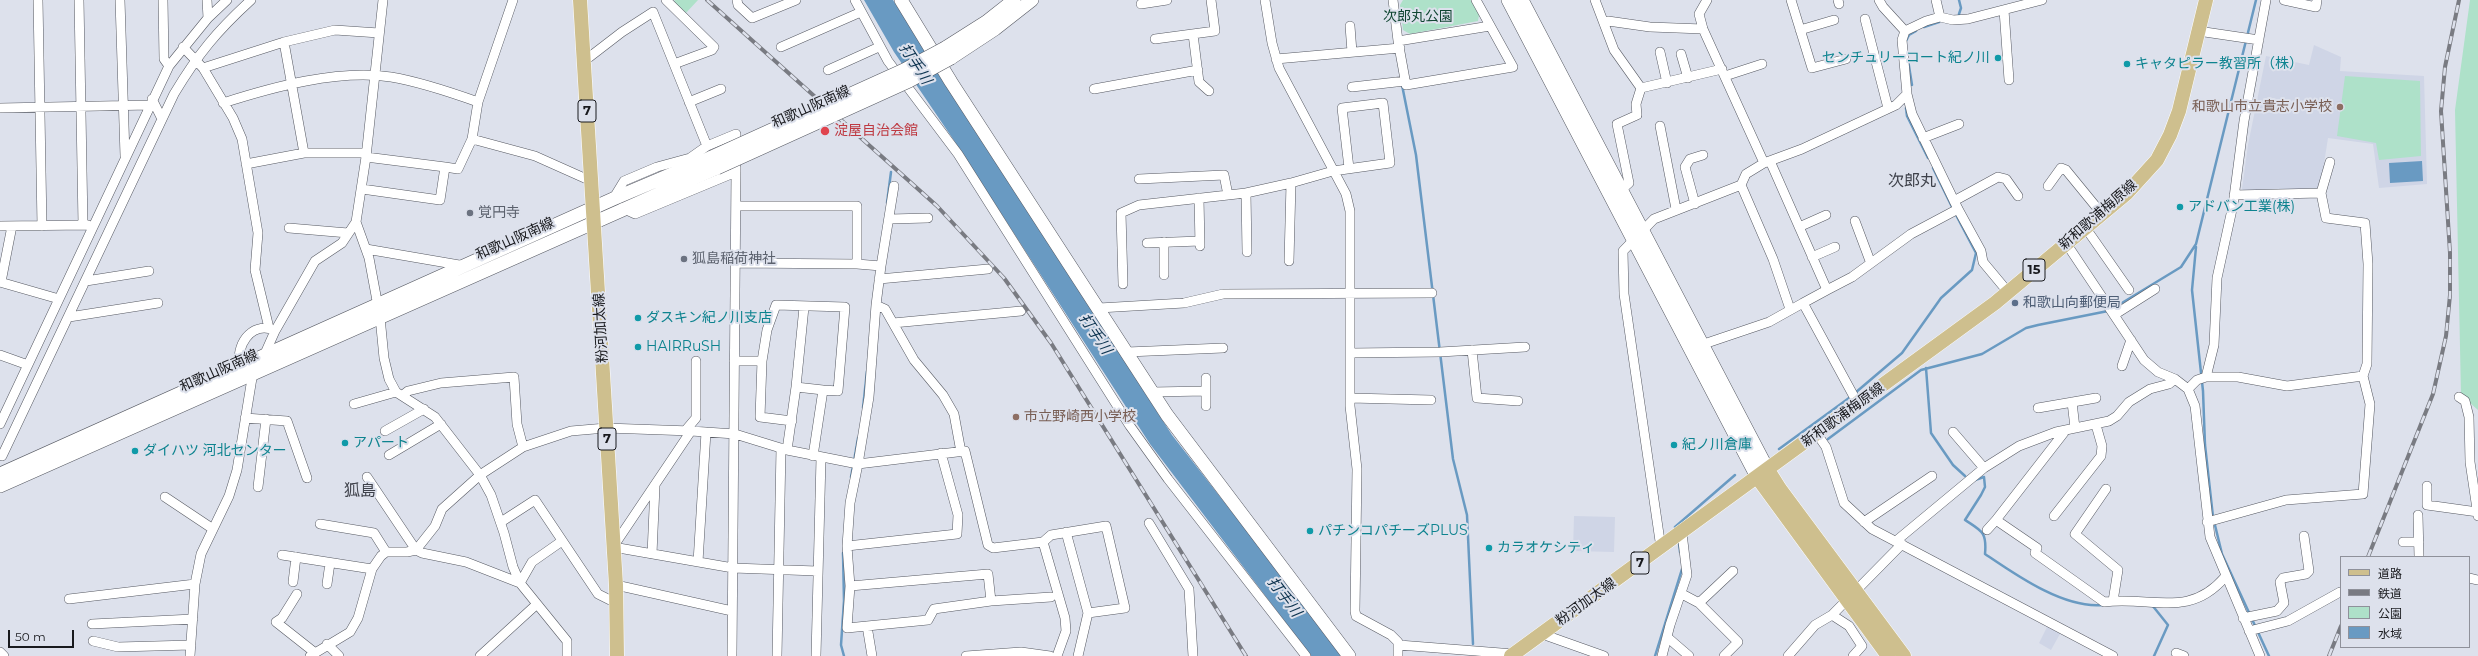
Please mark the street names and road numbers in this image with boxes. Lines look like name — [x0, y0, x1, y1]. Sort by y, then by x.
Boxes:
street label: 和歌山阪南線 — [769, 82, 853, 132]
road number: 7 — [578, 100, 596, 122]
street label: 新和歌浦梅原線 — [2056, 177, 2140, 253]
street label: 和歌山阪南線 — [473, 214, 557, 264]
road number: 15 — [2023, 259, 2045, 281]
street label: 粉河加太線 — [591, 293, 611, 363]
street label: 和歌山阪南線 — [177, 346, 261, 396]
street label: 新和歌浦梅原線 — [1798, 379, 1888, 451]
road number: 7 — [598, 428, 616, 450]
road number: 7 — [1631, 552, 1649, 574]
street label: 粉河加太線 — [1553, 575, 1619, 629]

